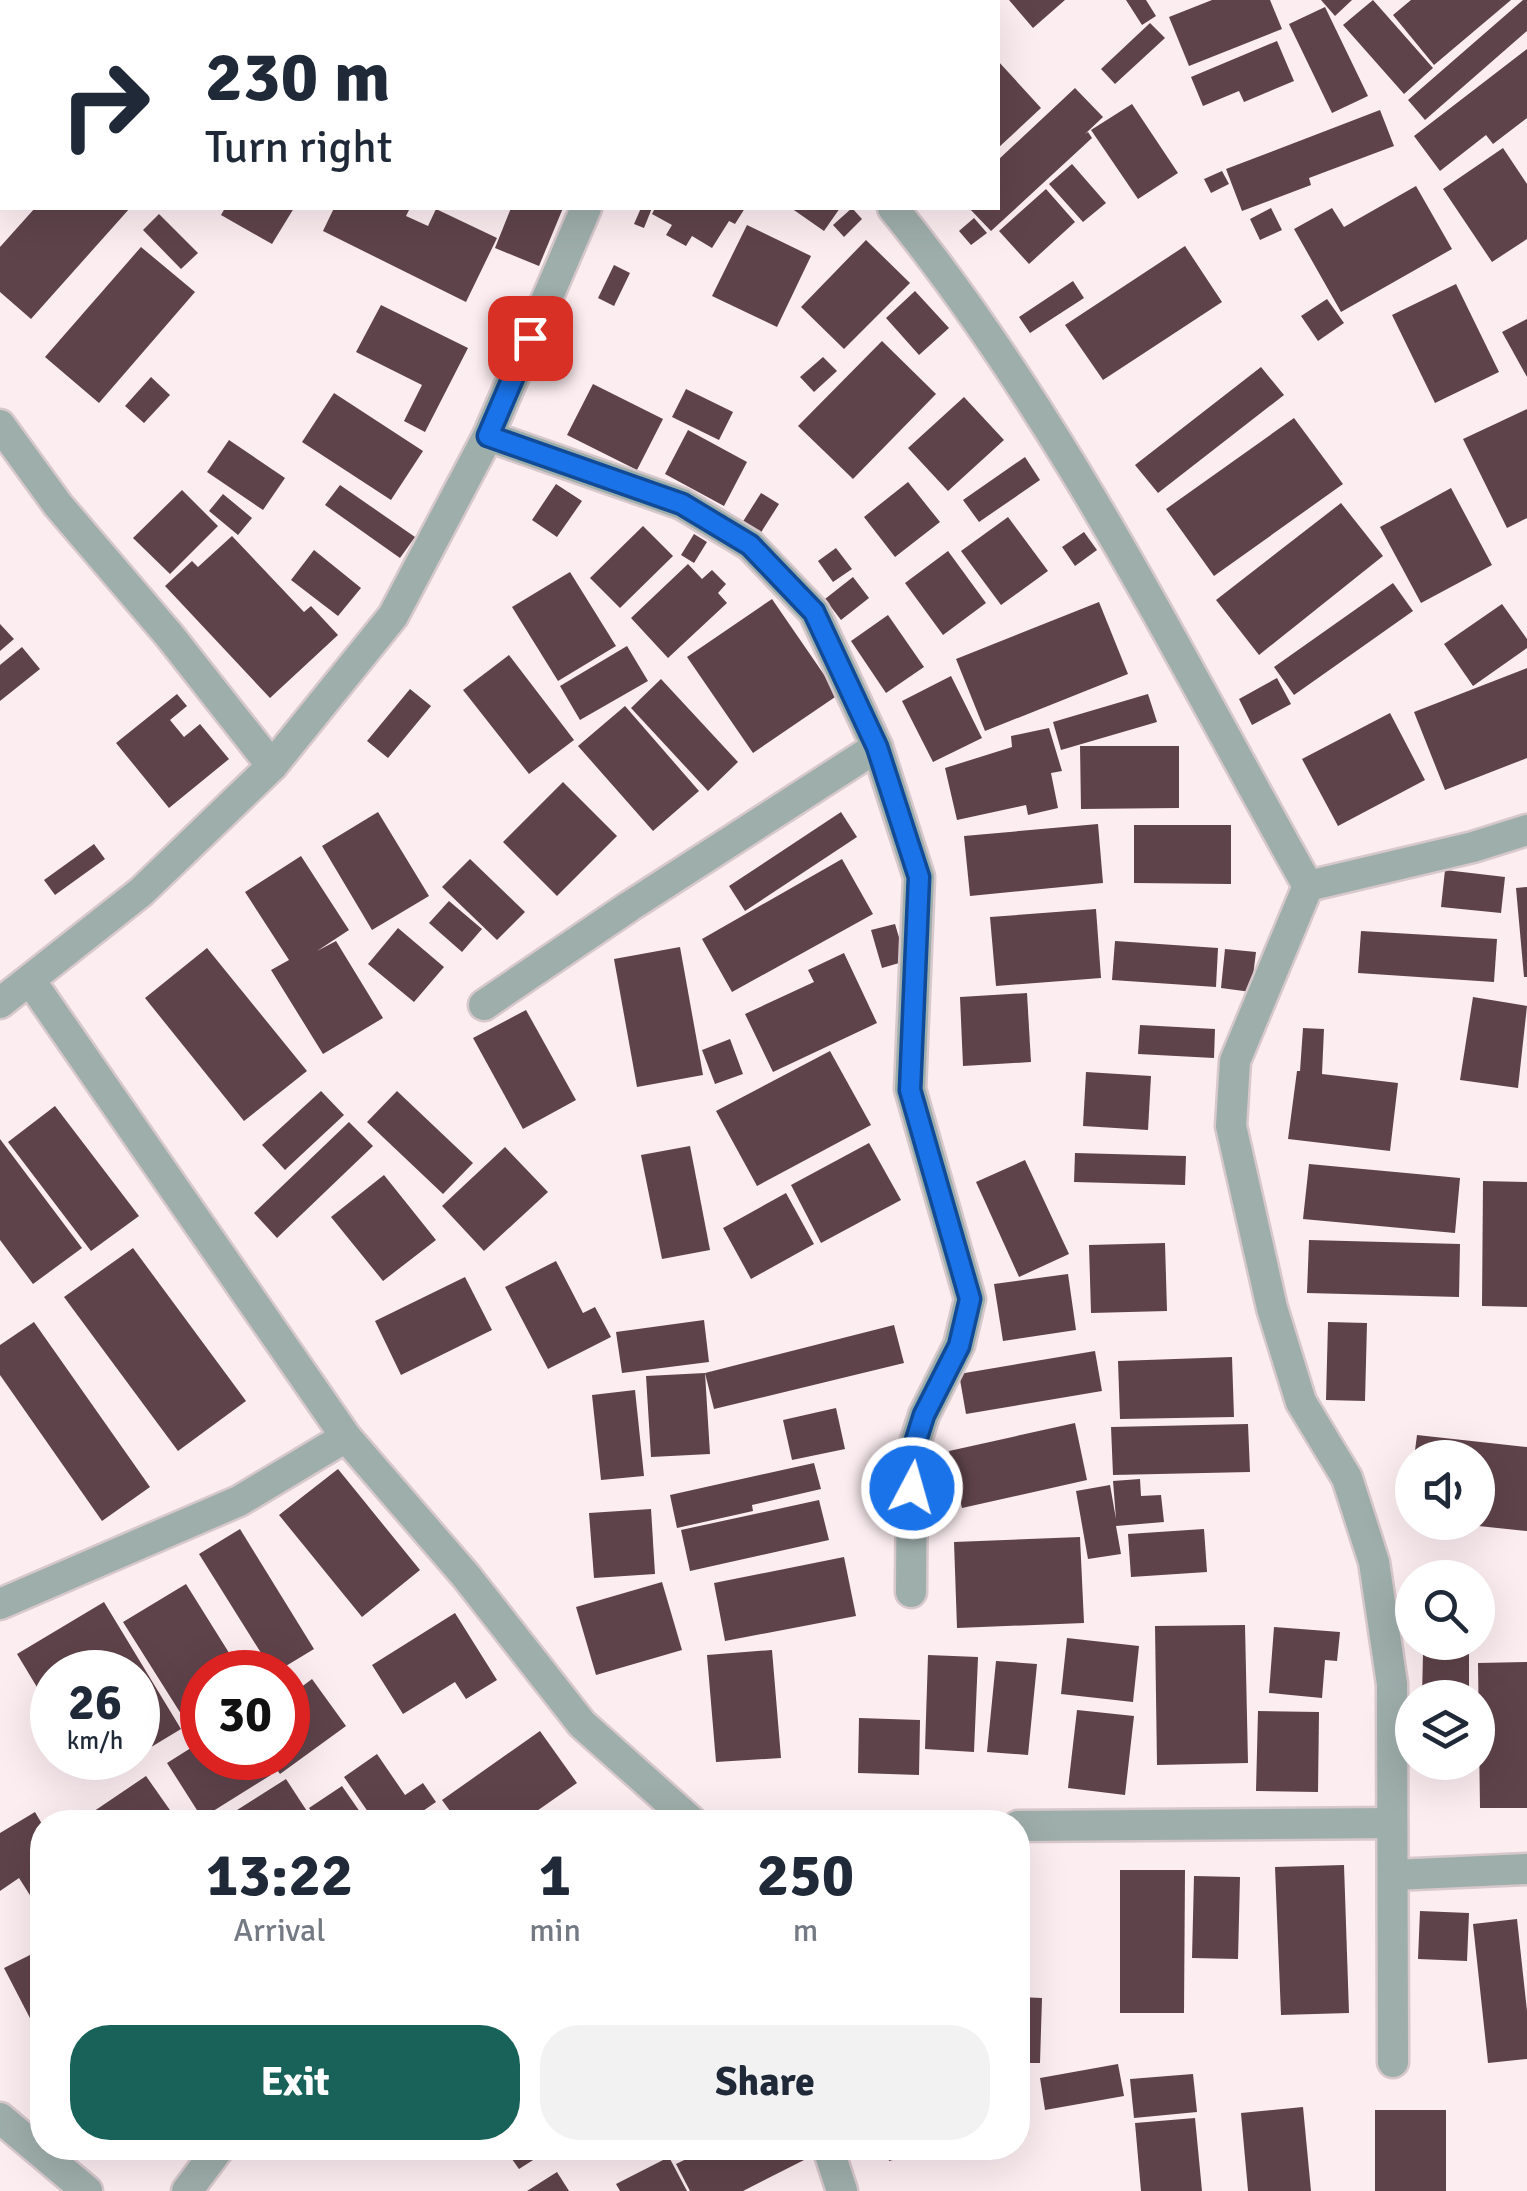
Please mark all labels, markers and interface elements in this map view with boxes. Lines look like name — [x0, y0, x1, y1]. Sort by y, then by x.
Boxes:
text: 230 m — [205, 34, 390, 120]
icon: right — [40, 40, 170, 170]
text: Turn right — [205, 120, 393, 175]
pin — [488, 296, 573, 381]
icon: arrive — [503, 311, 558, 366]
position arrow — [860, 1436, 964, 1540]
map controls — [1395, 1440, 1495, 1780]
button: sound — [1395, 1440, 1495, 1540]
button: search — [1395, 1560, 1495, 1660]
speed limit sign: 30 — [180, 1650, 310, 1780]
text: 26 — [68, 1672, 122, 1734]
button: layers — [1395, 1680, 1495, 1780]
text: km/h — [67, 1725, 123, 1756]
text: 13:22 — [206, 1839, 353, 1913]
text: 1 — [539, 1839, 571, 1913]
text: 250 — [757, 1839, 854, 1913]
text: Arrival — [234, 1911, 326, 1950]
text: min — [529, 1911, 581, 1950]
text: m — [793, 1911, 818, 1950]
button: Exit — [70, 2025, 520, 2140]
button: Share — [540, 2025, 990, 2140]

